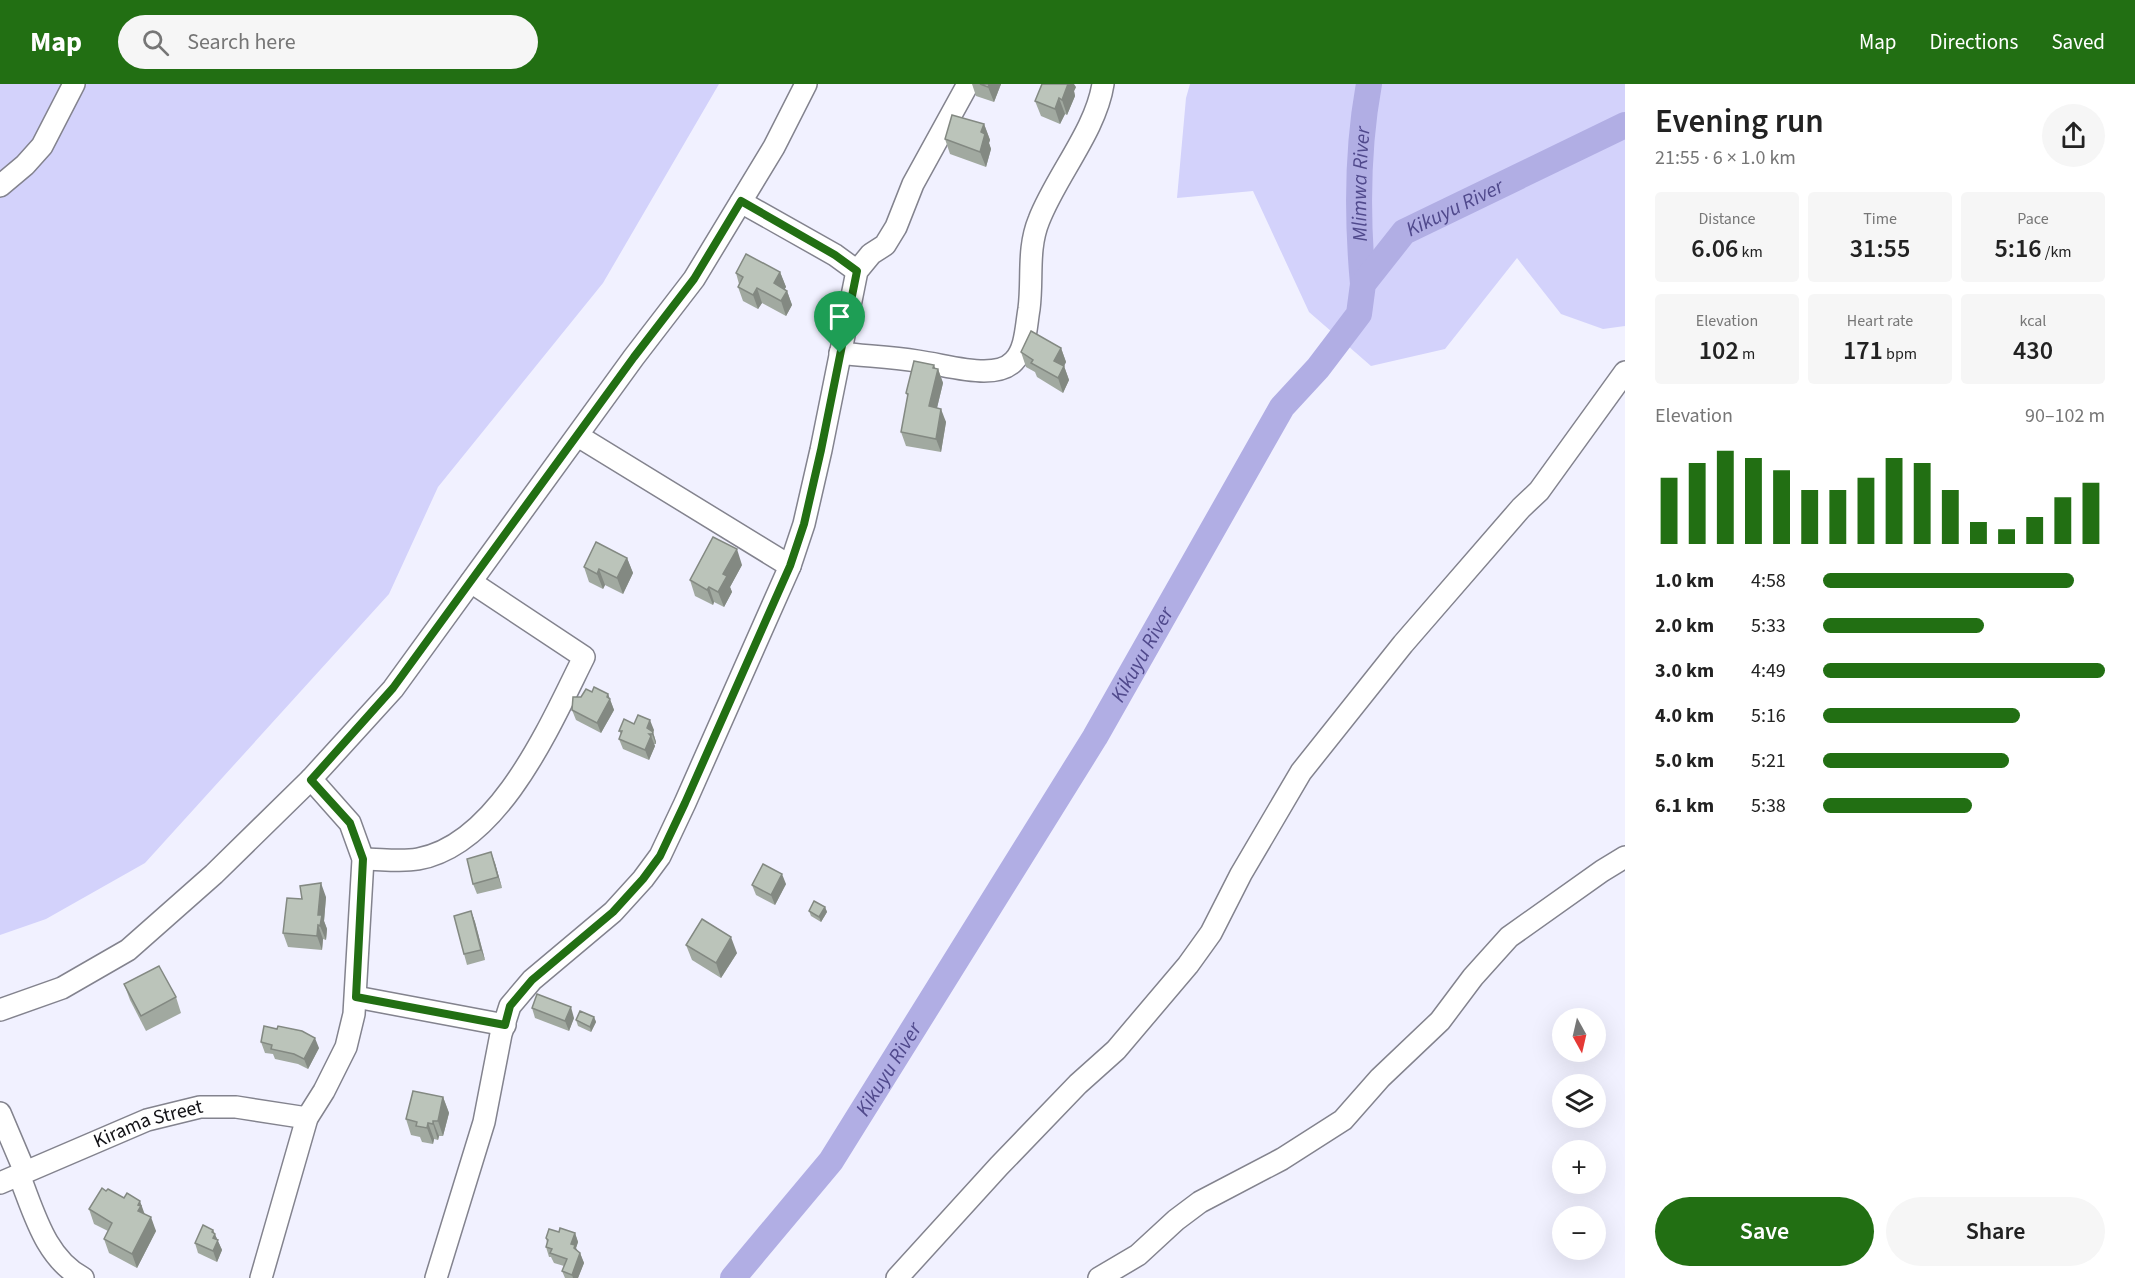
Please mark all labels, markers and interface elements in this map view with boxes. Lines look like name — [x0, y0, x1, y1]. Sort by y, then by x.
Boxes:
search box — [118, 15, 538, 69]
text: Map — [30, 22, 82, 62]
icon: search — [139, 26, 172, 59]
text: Search here — [187, 26, 296, 58]
text: Map — [1859, 27, 1897, 57]
text: Directions — [1930, 27, 2018, 57]
text: Saved — [2051, 27, 2105, 57]
text: Evening run — [1655, 98, 1824, 145]
button: share — [2042, 104, 2105, 167]
water label: Mlimwa River — [1344, 124, 1378, 242]
text: 21:55 · 6 × 1.0 km — [1655, 144, 1796, 172]
water label: Kikuyu River — [1401, 171, 1509, 244]
text: Distance — [1699, 208, 1755, 230]
text: Time — [1863, 208, 1897, 230]
text: Pace — [2017, 208, 2049, 230]
text: 6.06 — [1691, 230, 1738, 267]
text: 31:55 — [1850, 230, 1910, 267]
text: 5:16 — [1994, 230, 2042, 267]
text: km — [1738, 241, 1763, 263]
text: /km — [2042, 241, 2072, 263]
pin — [814, 291, 865, 353]
icon: arrive — [823, 300, 856, 333]
text: Elevation — [1696, 310, 1758, 332]
text: Heart rate — [1847, 310, 1913, 332]
text: kcal — [2020, 310, 2046, 332]
text: 102 — [1699, 332, 1739, 369]
text: 171 — [1843, 332, 1883, 369]
text: 430 — [2013, 332, 2053, 369]
text: m — [1739, 343, 1755, 365]
text: bpm — [1883, 343, 1917, 365]
text: Elevation — [1655, 402, 1733, 430]
text: 90–102 m — [2025, 402, 2105, 430]
text: 1.0 km — [1655, 567, 1714, 595]
text: 4:58 — [1751, 567, 1786, 595]
water label: Kikuyu River — [1103, 601, 1181, 708]
text: 2.0 km — [1655, 612, 1714, 640]
text: 5:33 — [1751, 612, 1786, 640]
text: 3.0 km — [1655, 657, 1714, 685]
text: 4:49 — [1751, 657, 1786, 685]
text: 4.0 km — [1655, 702, 1714, 730]
text: 5:16 — [1751, 702, 1786, 730]
text: 5.0 km — [1655, 747, 1714, 775]
text: 5:21 — [1751, 747, 1786, 775]
text: 6.1 km — [1655, 792, 1714, 820]
text: 5:38 — [1751, 792, 1786, 820]
north arrow — [1552, 1008, 1606, 1062]
map controls — [1552, 1008, 1606, 1260]
water label: Kikuyu River — [848, 1016, 929, 1122]
button: layers — [1552, 1074, 1606, 1128]
street label: Kirama Street — [89, 1093, 206, 1155]
button: + — [1552, 1140, 1606, 1194]
button: Save — [1655, 1197, 1874, 1266]
button: Share — [1886, 1197, 2105, 1266]
button: − — [1552, 1206, 1606, 1260]

